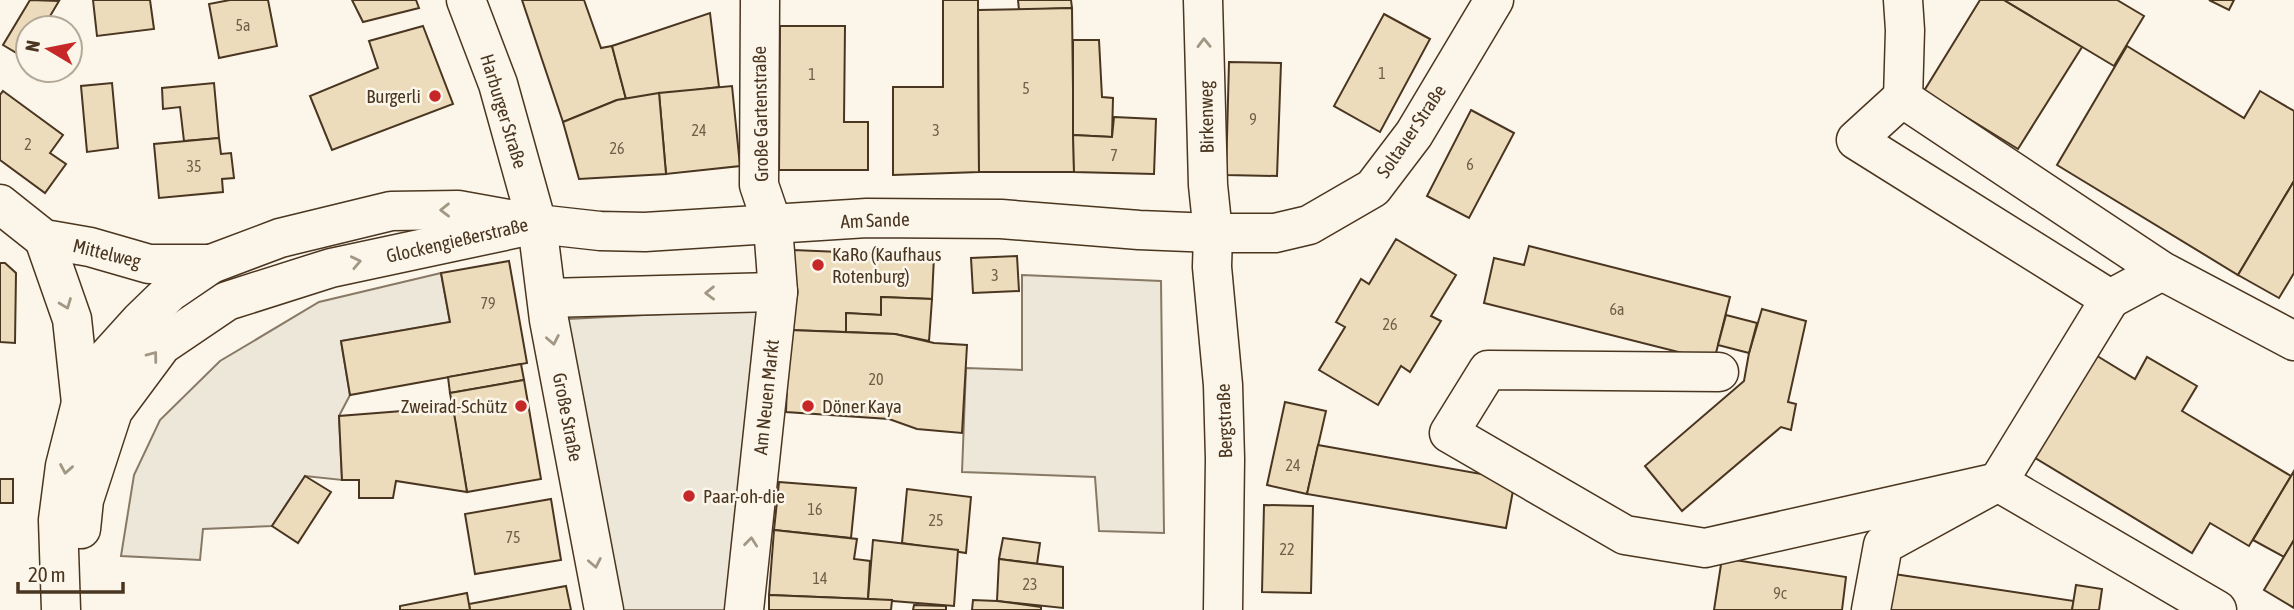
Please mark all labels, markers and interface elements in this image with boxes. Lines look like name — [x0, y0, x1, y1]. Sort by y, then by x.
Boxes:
north arrow — [14, 14, 84, 84]
house number: 5a — [236, 16, 250, 34]
one-way arrow — [1197, 37, 1212, 48]
text: N — [20, 39, 44, 53]
street label: Große Gartenstraße — [748, 46, 772, 182]
street label: Harburger Straße — [476, 51, 532, 171]
house number: 1 — [1378, 64, 1386, 82]
house number: 1 — [808, 65, 816, 83]
house number: 5 — [1022, 79, 1030, 97]
street label: Birkenweg — [1194, 80, 1218, 154]
street label: Soltauer Straße — [1372, 80, 1450, 182]
place label: Burgerli — [366, 85, 421, 107]
marker: Burgerli — [427, 88, 443, 104]
house number: 9 — [1249, 110, 1257, 128]
house number: 24 — [691, 121, 707, 139]
house number: 3 — [932, 121, 940, 139]
house number: 2 — [24, 135, 32, 153]
house number: 26 — [609, 139, 625, 157]
house number: 7 — [1110, 146, 1118, 164]
house number: 6 — [1466, 155, 1474, 173]
house number: 35 — [186, 157, 202, 175]
one-way arrow — [440, 203, 451, 218]
street label: Am Sande — [840, 208, 910, 232]
street label: Glockengießerstraße — [384, 213, 530, 267]
street label: Mittelweg — [71, 234, 144, 272]
place label: KaRo (Kaufhaus Rotenburg) — [832, 243, 942, 287]
one-way arrow — [350, 256, 362, 271]
marker: KaRo (Kaufhaus Rotenburg) — [810, 257, 826, 273]
house number: 3 — [991, 266, 999, 284]
one-way arrow — [704, 285, 715, 301]
house number: 79 — [480, 294, 496, 312]
one-way arrow — [57, 297, 71, 309]
house number: 6a — [1610, 300, 1624, 318]
house number: 26 — [1382, 315, 1398, 333]
one-way arrow — [545, 334, 560, 346]
street label: Am Neuen Markt — [749, 338, 783, 456]
one-way arrow — [145, 351, 158, 364]
house number: 20 — [868, 370, 884, 388]
street label: Große Straße — [549, 371, 587, 463]
street label: Bergstraße — [1212, 383, 1236, 459]
place label: Zweirad-Schütz — [401, 395, 507, 417]
place label: Döner Kaya — [822, 395, 902, 417]
marker: Zweirad-Schütz — [513, 398, 529, 414]
marker: Döner Kaya — [800, 398, 816, 414]
house number: 24 — [1285, 456, 1301, 474]
one-way arrow — [59, 463, 74, 475]
place label: Paar-oh-die — [703, 485, 785, 507]
marker: Paar-oh-die — [681, 488, 697, 504]
house number: 16 — [807, 500, 823, 518]
house number: 25 — [928, 511, 944, 529]
house number: 75 — [505, 528, 521, 546]
one-way arrow — [743, 536, 758, 547]
house number: 22 — [1279, 540, 1295, 558]
scale bar — [18, 550, 122, 594]
one-way arrow — [587, 557, 602, 569]
text: 20 m — [28, 562, 66, 586]
house number: 14 — [812, 569, 828, 587]
house number: 23 — [1022, 575, 1038, 593]
house number: 9c — [1773, 584, 1787, 602]

